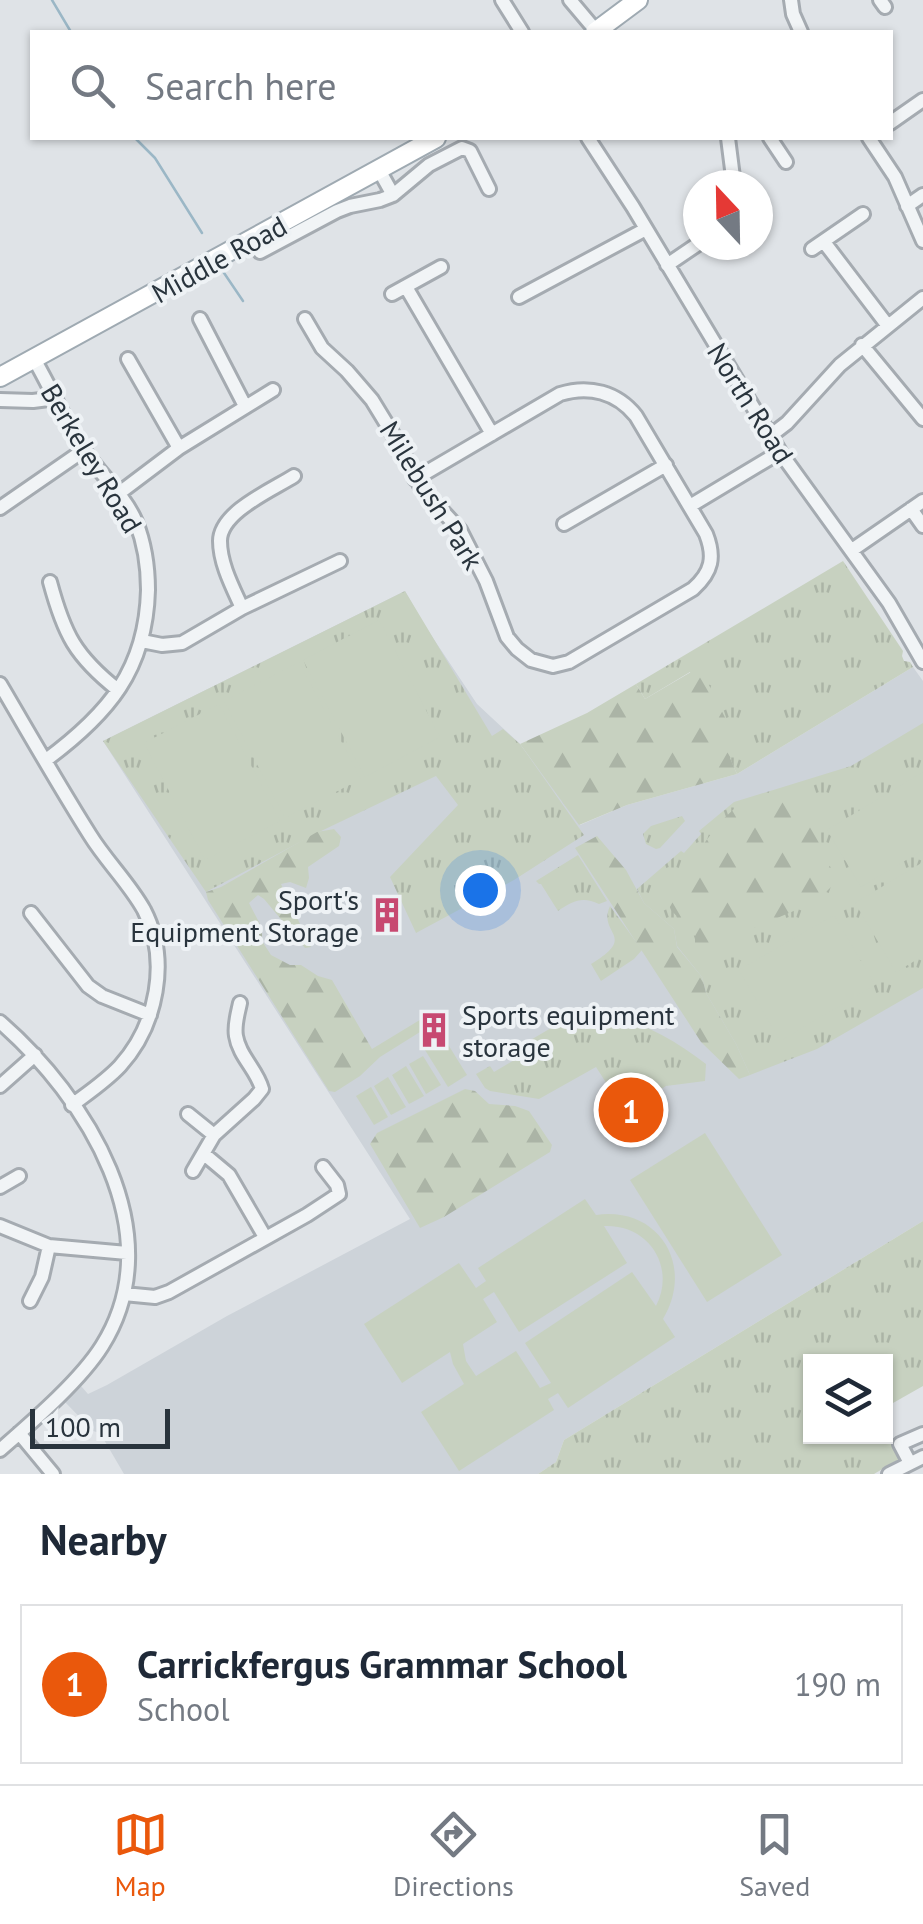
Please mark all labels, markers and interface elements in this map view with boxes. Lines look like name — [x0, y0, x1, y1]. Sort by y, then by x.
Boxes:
search box — [30, 30, 893, 140]
icon: search — [65, 58, 120, 113]
text: Search here — [145, 61, 337, 110]
north arrow — [683, 170, 773, 260]
street label: Middle Road — [145, 207, 293, 311]
street label: North Road — [699, 336, 803, 470]
street label: Berkeley Road — [33, 376, 151, 540]
street label: Milebush Park — [372, 414, 493, 577]
your location — [455, 865, 506, 916]
place label: Sport's Equipment Storage — [130, 881, 359, 950]
building icon: Sport's Equipment Storage — [368, 896, 406, 934]
place label: Sports equipment storage — [462, 996, 675, 1065]
building icon: Sports equipment storage — [415, 1011, 453, 1049]
pin: 1 — [598, 1072, 664, 1148]
map controls — [803, 1354, 893, 1444]
button: layers — [803, 1354, 893, 1444]
scale bar — [30, 1404, 170, 1448]
text: 100 m — [45, 1408, 121, 1445]
text: Nearby — [40, 1512, 167, 1567]
text: Carrickfergus Grammar School — [137, 1639, 627, 1688]
text: 1 — [65, 1663, 84, 1705]
text: 190 m — [794, 1663, 881, 1705]
text: School — [137, 1688, 230, 1730]
tab: Map — [113, 1807, 168, 1904]
tab: Directions — [393, 1807, 514, 1904]
tab: Saved — [739, 1807, 810, 1904]

